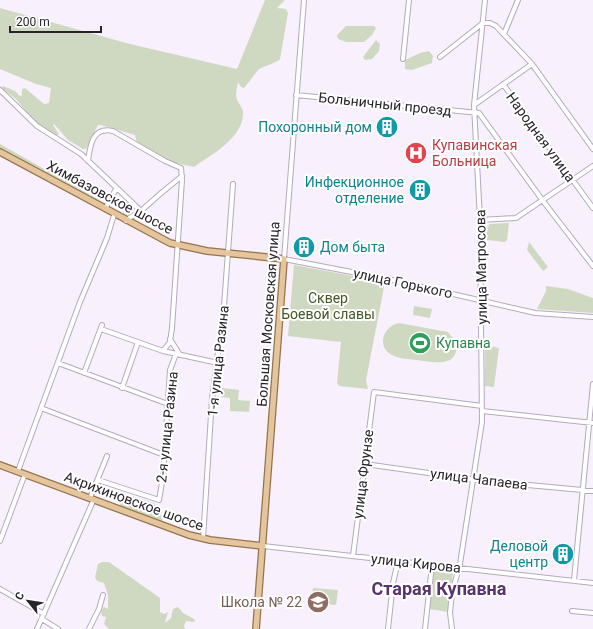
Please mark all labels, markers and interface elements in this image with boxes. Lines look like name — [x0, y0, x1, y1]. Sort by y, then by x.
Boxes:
scale bar — [10, 8, 101, 34]
text: 200 m — [16, 15, 50, 29]
street label: Больничный проезд — [318, 89, 453, 119]
street label: Народная улица — [503, 89, 579, 185]
building icon: Похоронный дом — [374, 114, 400, 140]
place label: Похоронный дом — [258, 119, 372, 135]
place label: Купавинская Больница — [432, 137, 517, 169]
hospital icon: Купавинская Больница — [403, 140, 429, 166]
street label: Химбазовское шоссе — [44, 157, 176, 237]
place label: Инфекционное отделение — [305, 174, 404, 206]
building icon: Инфекционное отделение — [407, 177, 433, 203]
street label: улица Матросова — [472, 209, 490, 325]
street label: Большая Московская улица — [254, 221, 282, 407]
building icon: Дом быта — [291, 234, 317, 260]
place label: Дом быта — [320, 239, 385, 255]
street label: улица Горького — [352, 265, 454, 301]
park label: Сквер Боевой славы — [281, 290, 375, 322]
street label: 1-я улица Разина — [204, 304, 232, 418]
sports icon: Купавна — [407, 330, 433, 356]
place label: Купавна — [436, 335, 491, 351]
street label: 2-я улица Разина — [153, 370, 181, 484]
street label: улица Фрунзе — [350, 428, 376, 520]
street label: улица Чапаева — [429, 465, 529, 493]
street label: Акрихиновское шоссе — [62, 468, 206, 534]
place label: Деловой центр — [490, 538, 548, 570]
building icon: Деловой центр — [550, 541, 576, 567]
street label: улица Кирова — [370, 550, 462, 576]
district label: Старая Купавна — [372, 578, 507, 599]
north arrow — [8, 581, 48, 621]
school or university icon: Школа № 22 — [305, 589, 331, 615]
text: С — [12, 590, 27, 603]
place label: Школа № 22 — [221, 594, 302, 610]

